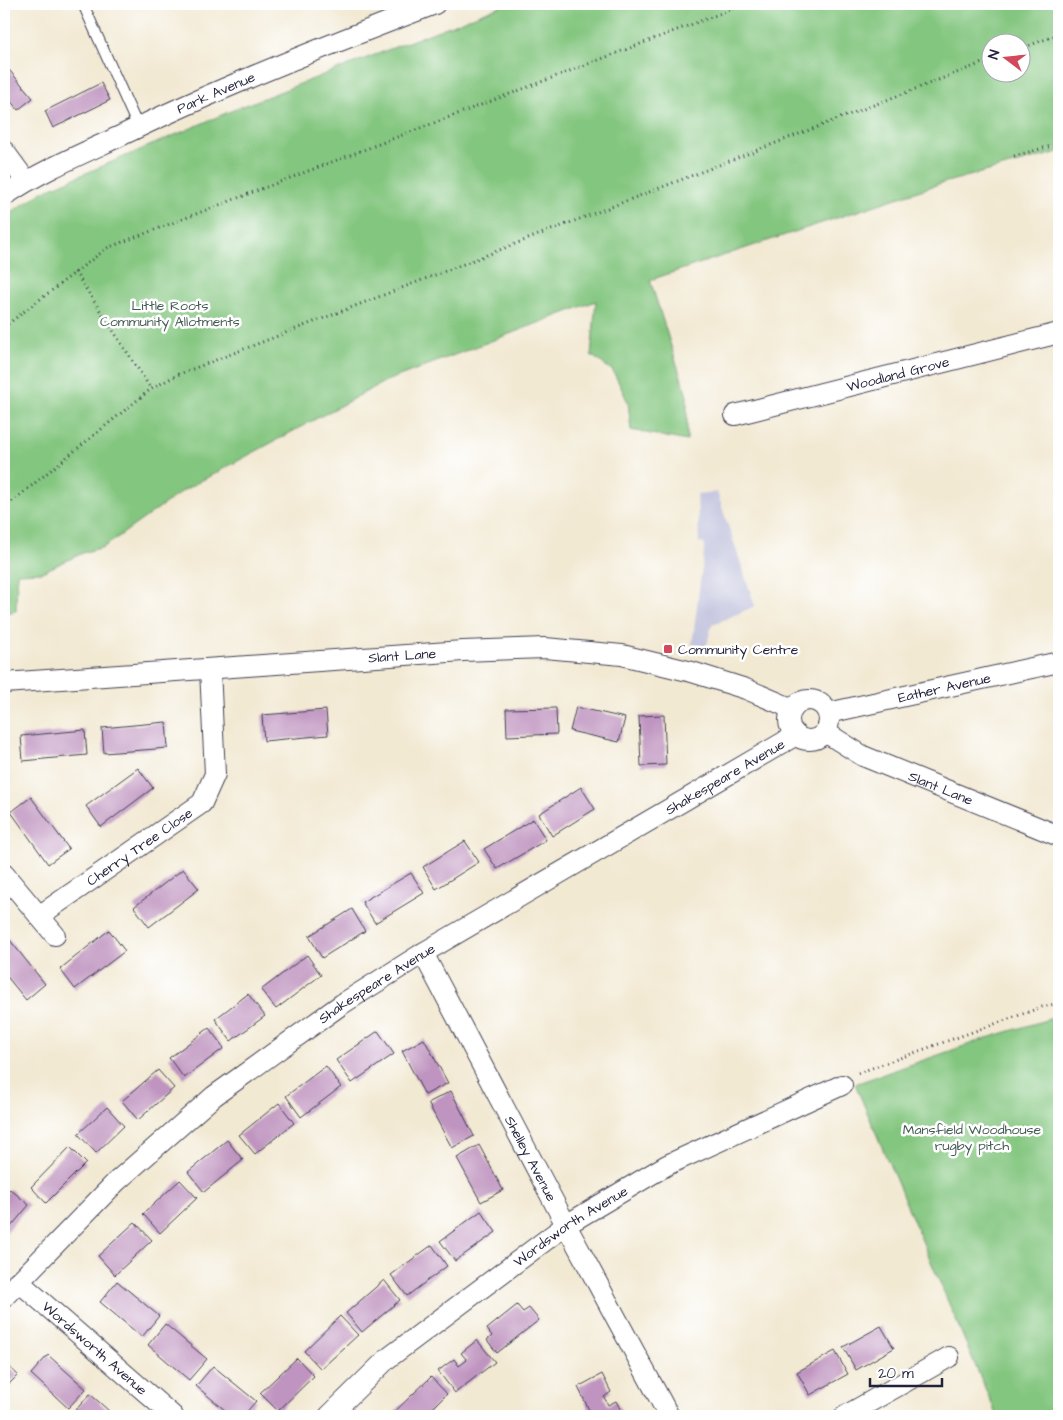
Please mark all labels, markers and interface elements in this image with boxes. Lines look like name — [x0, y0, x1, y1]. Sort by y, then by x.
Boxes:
north arrow — [980, 32, 1030, 82]
text: N — [984, 48, 1005, 62]
street label: Park Avenue — [174, 67, 259, 119]
park label: Little Roots Community Allotments — [100, 296, 240, 332]
street label: Woodland Grove — [845, 352, 952, 397]
place label: Community Centre — [678, 640, 799, 660]
marker: Community Centre — [662, 643, 674, 655]
street label: Slant Lane — [367, 644, 437, 669]
street label: Eather Avenue — [896, 668, 993, 708]
street label: Shakespeare Avenue — [662, 734, 789, 820]
street label: Slant Lane — [905, 767, 976, 811]
street label: Cherry Tree Close — [83, 803, 197, 891]
street label: Shakespeare Avenue — [315, 939, 440, 1029]
street label: Shelley Avenue — [499, 1112, 561, 1206]
park label: Mansfield Woodhouse rugby pitch — [903, 1120, 1042, 1156]
street label: Wordsworth Avenue — [510, 1181, 632, 1272]
street label: Wordsworth Avenue — [37, 1297, 152, 1400]
scale bar — [870, 1355, 943, 1387]
text: 20 m — [878, 1363, 914, 1384]

